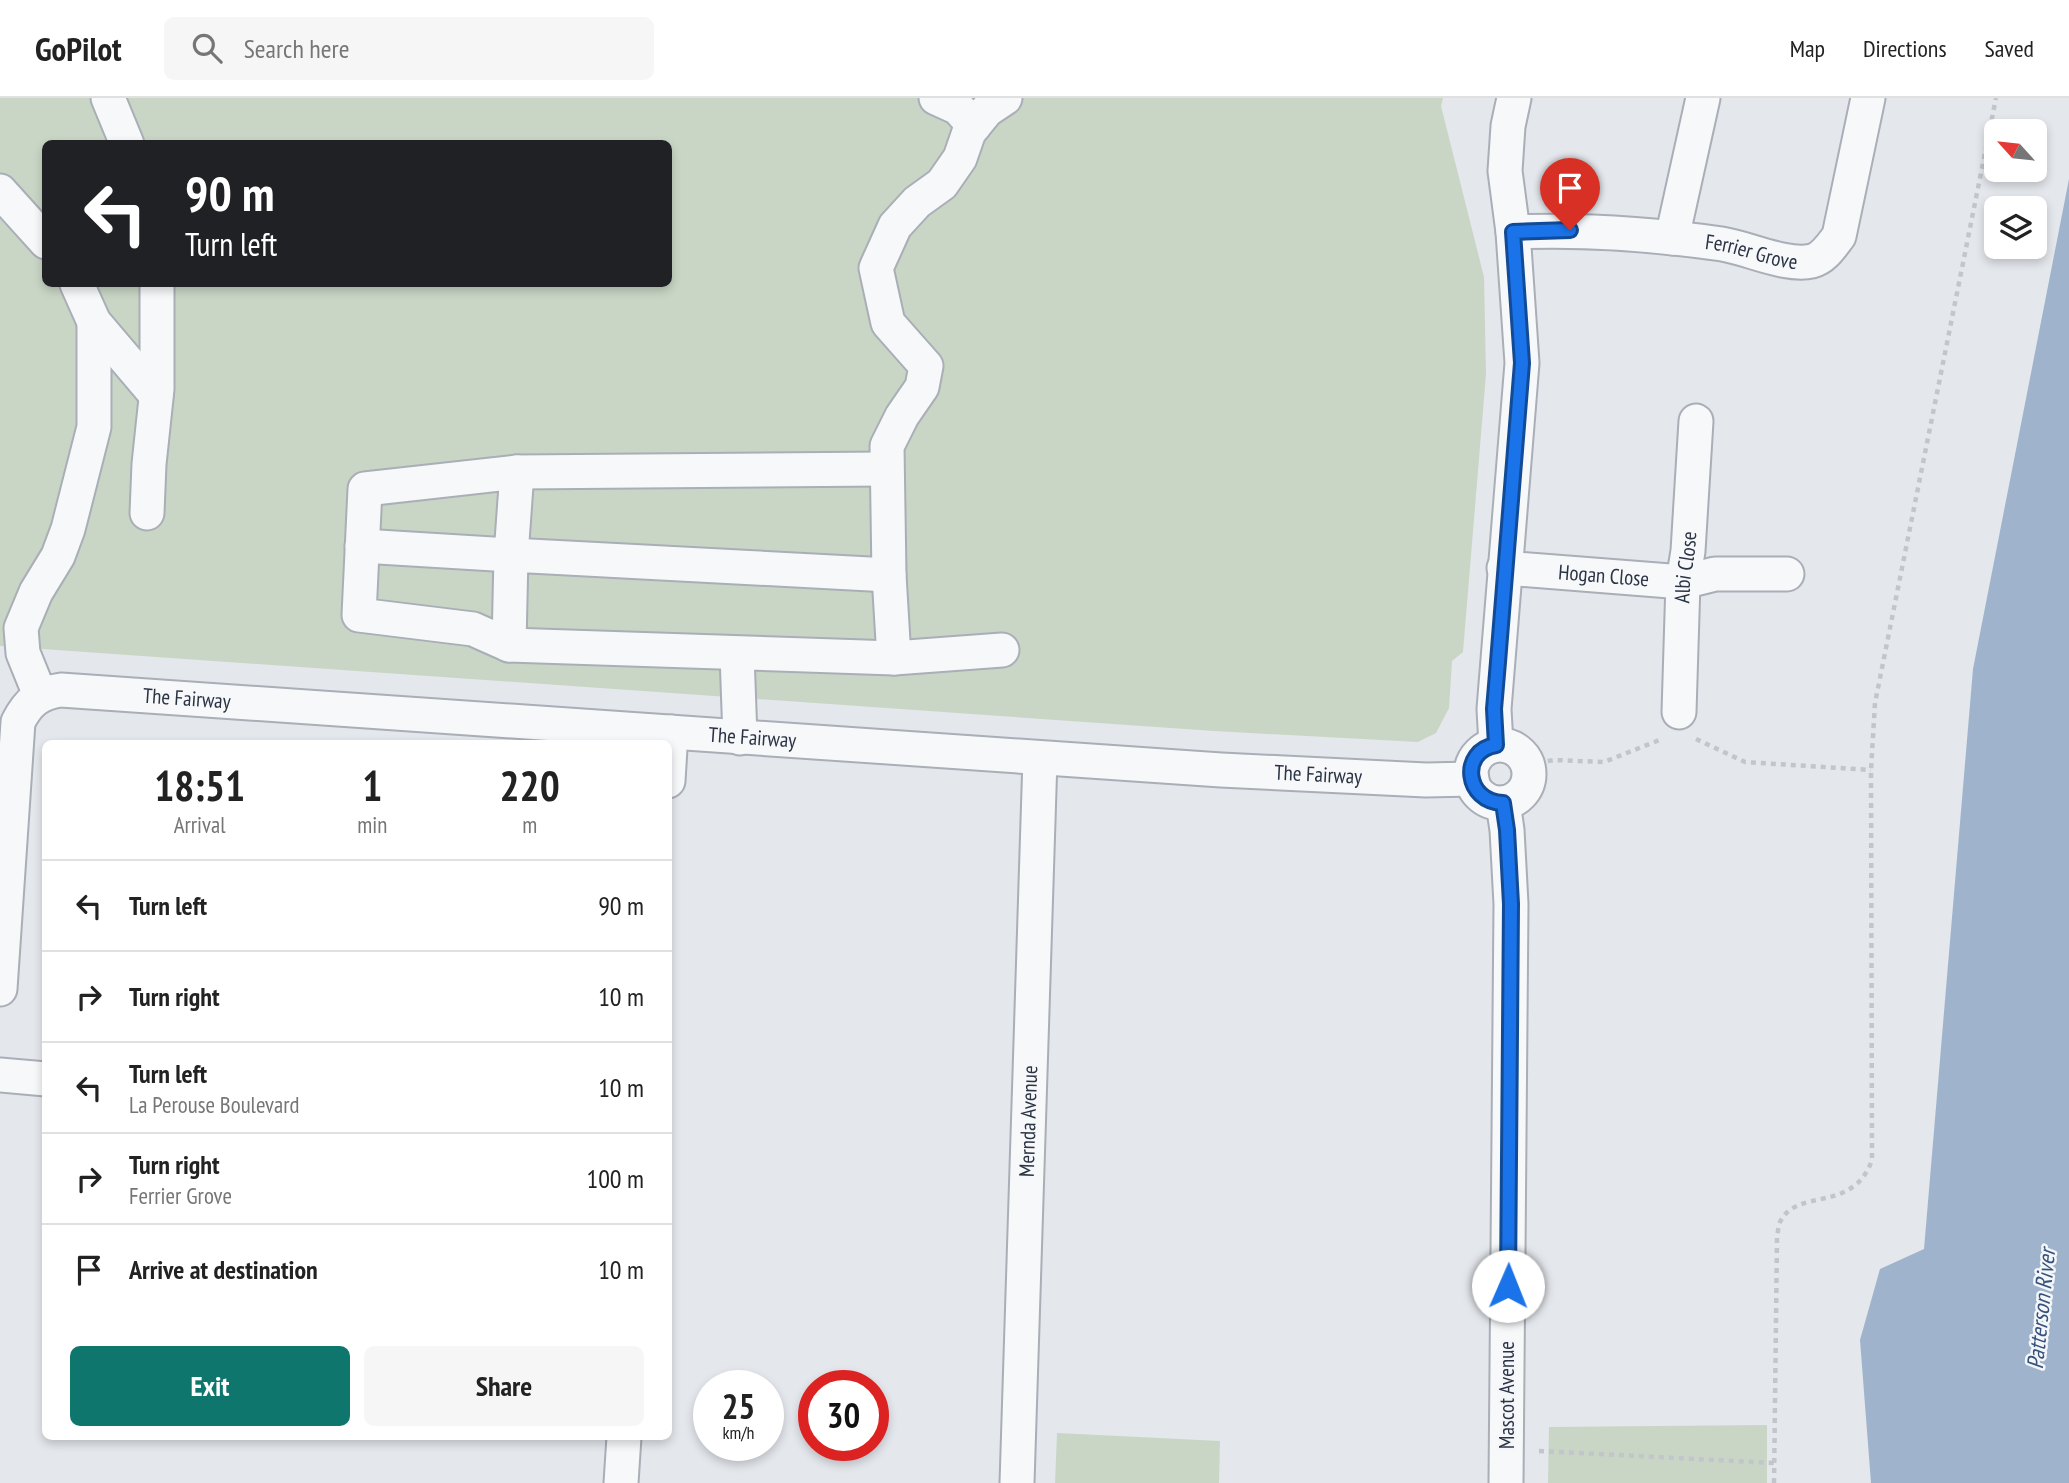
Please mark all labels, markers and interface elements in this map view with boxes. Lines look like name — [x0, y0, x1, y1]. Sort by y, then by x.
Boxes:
search box — [164, 17, 654, 80]
text: GoPilot — [35, 27, 122, 70]
icon: search — [188, 29, 226, 67]
text: Search here — [244, 32, 349, 65]
text: Map — [1790, 33, 1825, 64]
text: Directions — [1863, 33, 1947, 64]
text: Saved — [1985, 33, 2034, 64]
north arrow — [1984, 119, 2048, 182]
map controls — [1984, 119, 2047, 259]
pin — [1540, 158, 1600, 230]
text: 90 m — [185, 161, 274, 225]
icon: left — [70, 168, 161, 259]
icon: arrive — [1551, 169, 1589, 207]
button: layers — [1984, 196, 2047, 259]
text: Turn left — [185, 223, 277, 265]
street label: Ferrier Grove — [1704, 228, 1799, 275]
street label: Albi Close — [1668, 530, 1702, 604]
street label: Hogan Close — [1557, 558, 1650, 592]
street label: The Fairway — [142, 682, 232, 715]
street label: The Fairway — [708, 721, 797, 754]
text: 18:51 — [154, 758, 245, 813]
text: 1 — [362, 758, 382, 813]
text: 220 — [500, 758, 560, 813]
street label: The Fairway — [1274, 759, 1363, 790]
text: Arrival — [174, 810, 226, 839]
text: min — [357, 810, 387, 839]
text: m — [522, 810, 537, 839]
icon: left — [70, 887, 108, 925]
text: Turn left — [129, 889, 207, 922]
text: 90 m — [598, 889, 644, 922]
icon: right — [70, 978, 108, 1016]
text: Turn right — [129, 980, 220, 1013]
text: 10 m — [598, 980, 644, 1013]
text: Turn left — [129, 1057, 207, 1090]
street label: Mernda Avenue — [1013, 1065, 1043, 1177]
icon: left — [70, 1069, 108, 1107]
text: 10 m — [598, 1071, 644, 1104]
text: La Perouse Boulevard — [129, 1090, 299, 1119]
text: Turn right — [129, 1148, 220, 1181]
icon: right — [70, 1160, 108, 1198]
text: 100 m — [586, 1162, 644, 1195]
text: Ferrier Grove — [129, 1181, 232, 1210]
water label: Patterson River — [2020, 1244, 2062, 1370]
position arrow — [1471, 1249, 1545, 1323]
icon: arrive — [70, 1251, 108, 1289]
text: Arrive at destination — [129, 1253, 318, 1286]
text: 10 m — [598, 1253, 644, 1286]
street label: Mascot Avenue — [1493, 1341, 1520, 1449]
button: Exit — [70, 1346, 350, 1426]
button: Share — [364, 1346, 644, 1426]
speed limit sign: 30 — [798, 1370, 889, 1461]
text: 25 — [722, 1383, 755, 1429]
text: km/h — [723, 1421, 754, 1444]

